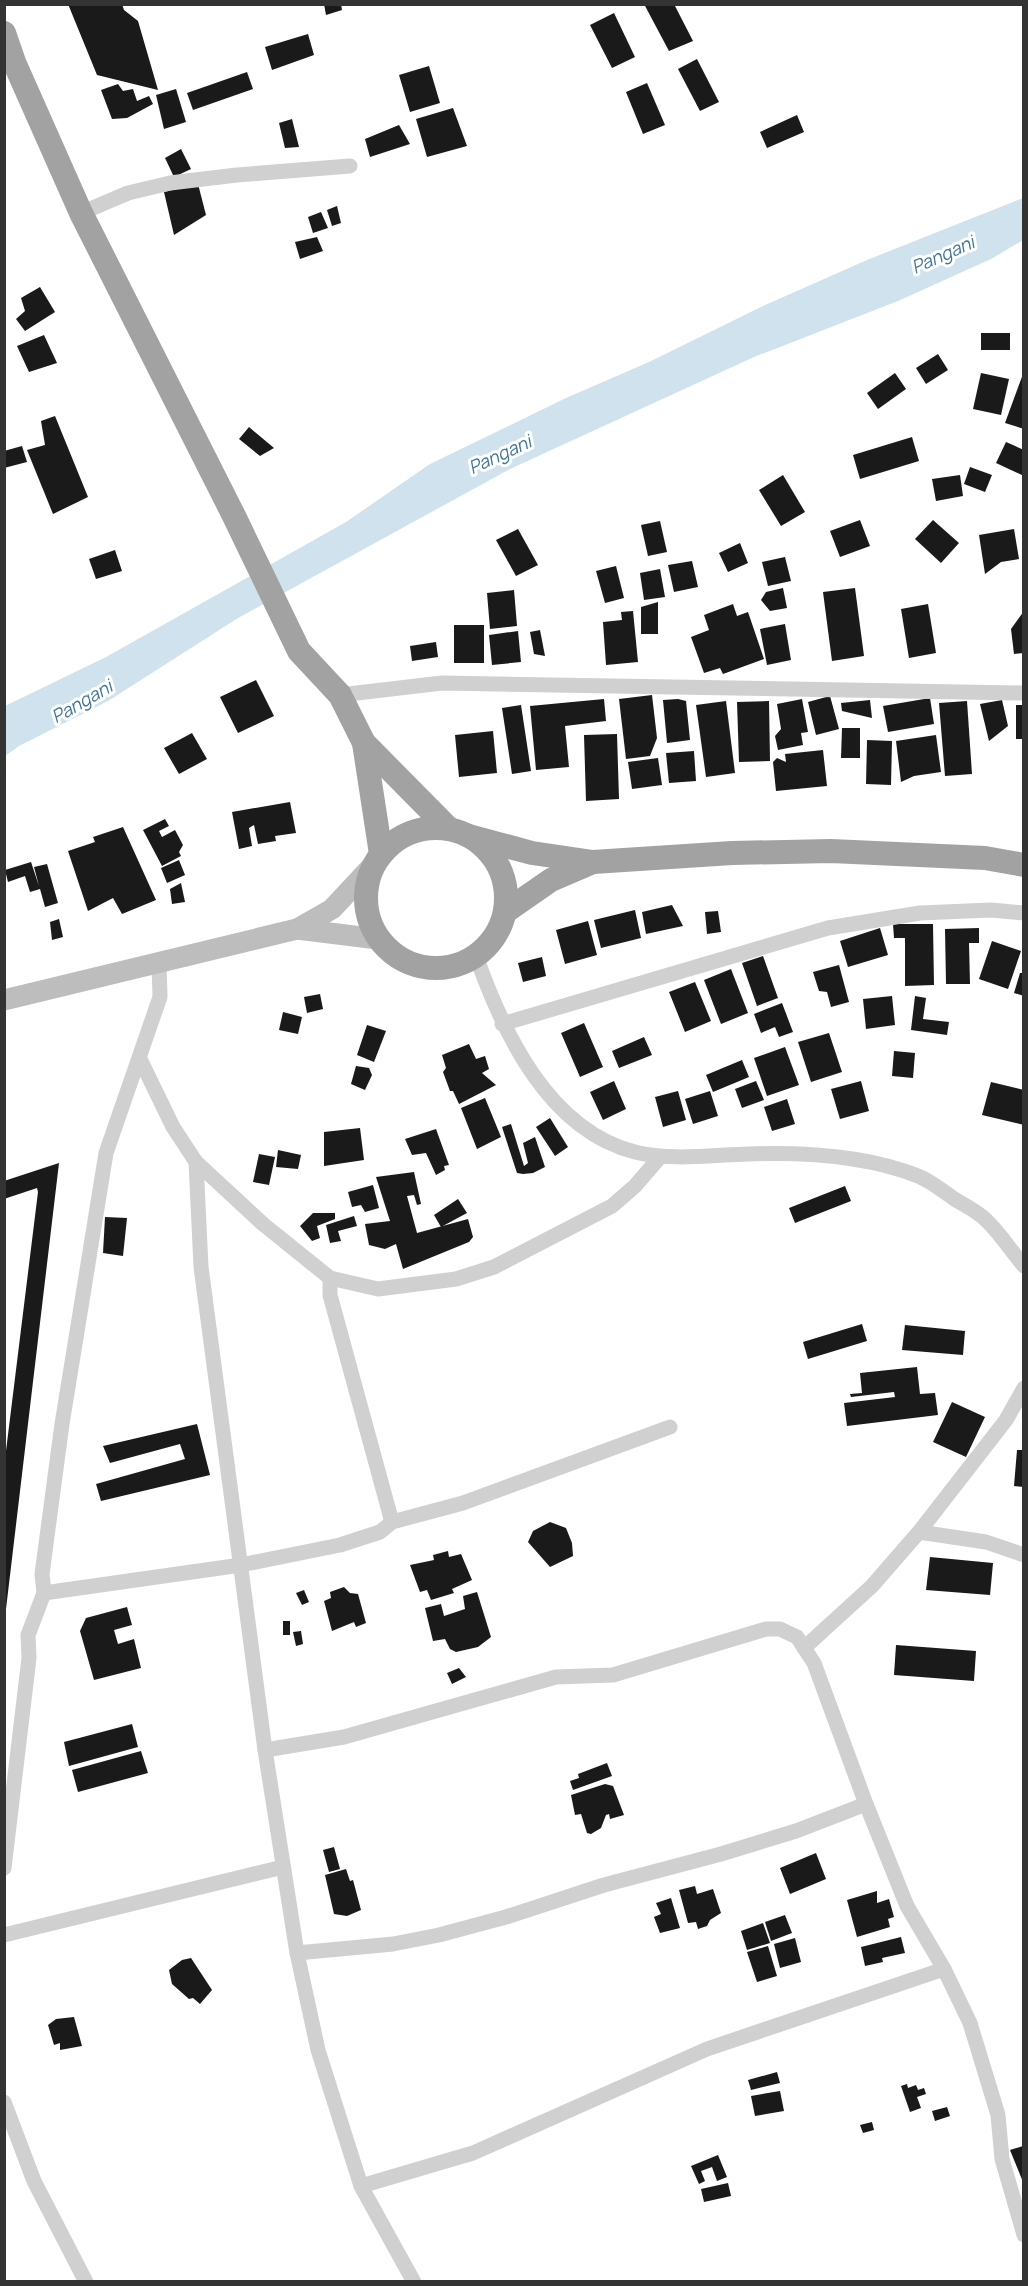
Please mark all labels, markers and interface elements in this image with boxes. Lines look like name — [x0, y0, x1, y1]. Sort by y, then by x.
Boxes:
water label: Pangani — [907, 228, 980, 279]
water label: Pangani — [464, 428, 537, 479]
water label: Pangani — [47, 673, 119, 728]

